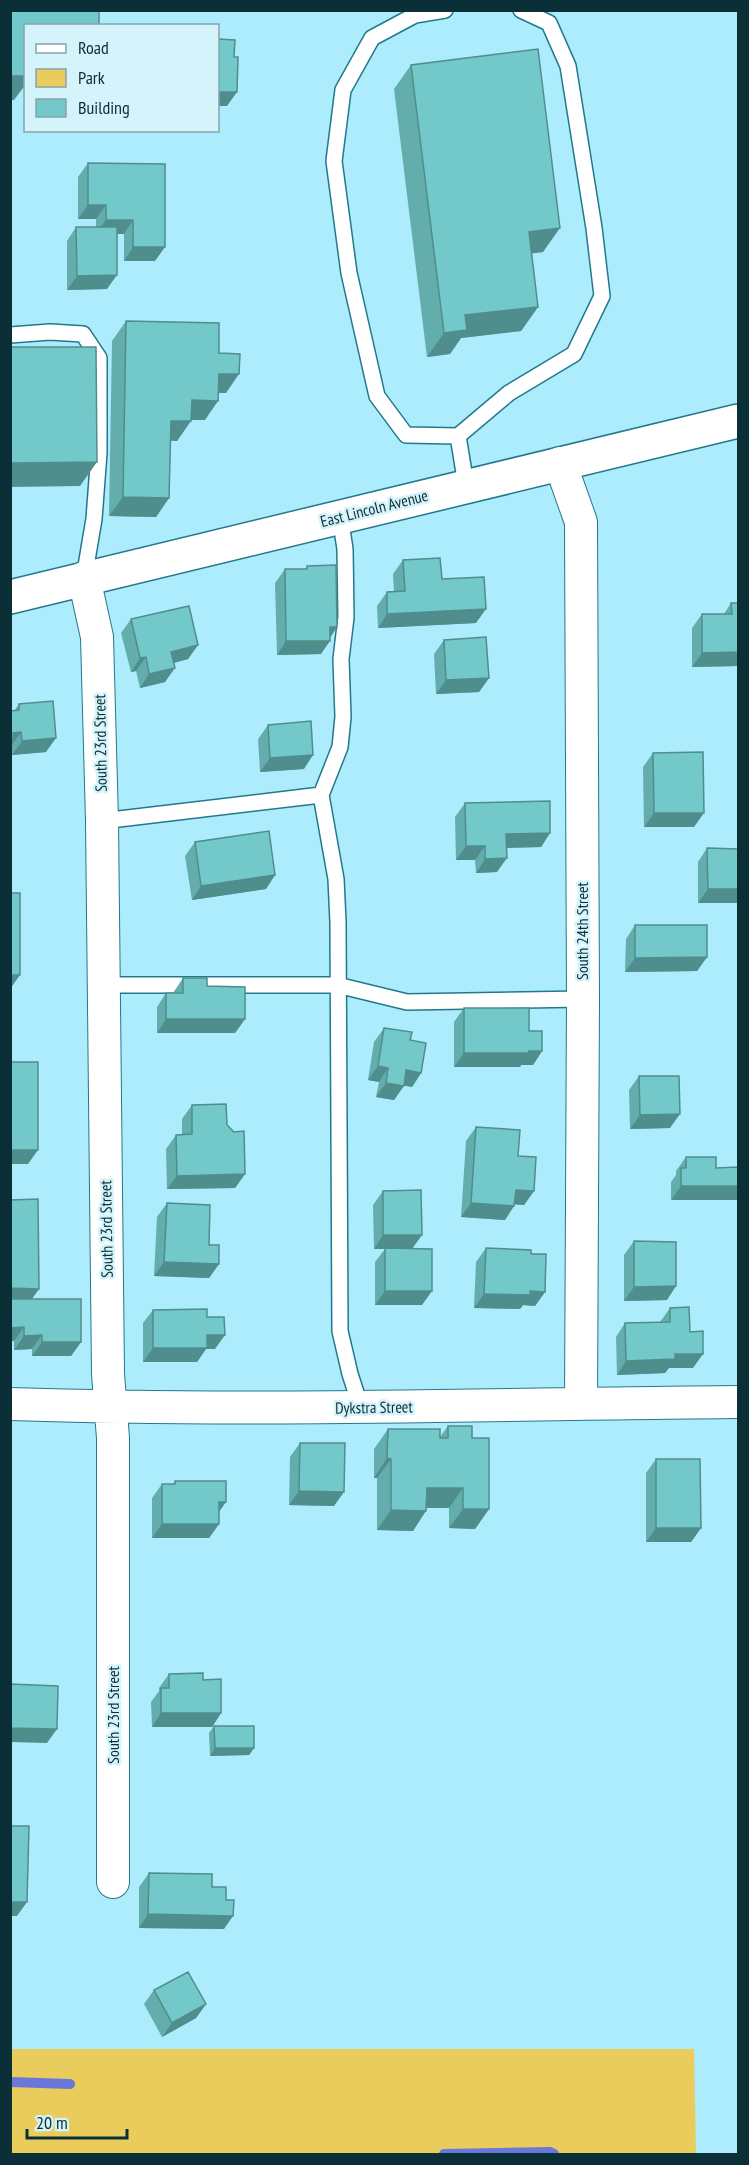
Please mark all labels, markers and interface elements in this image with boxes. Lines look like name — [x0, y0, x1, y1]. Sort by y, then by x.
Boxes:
legend — [24, 24, 219, 132]
text: Road — [78, 36, 109, 59]
text: Park — [78, 66, 105, 89]
text: Building — [78, 96, 130, 119]
street label: East Lincoln Avenue — [318, 485, 430, 531]
street label: South 23rd Street — [89, 693, 111, 792]
street label: South 24th Street — [572, 881, 592, 980]
street label: South 23rd Street — [95, 1179, 117, 1278]
street label: Dykstra Street — [335, 1396, 414, 1418]
street label: South 23rd Street — [103, 1666, 123, 1764]
scale bar — [27, 2102, 128, 2140]
text: 20 m — [36, 2111, 68, 2134]

